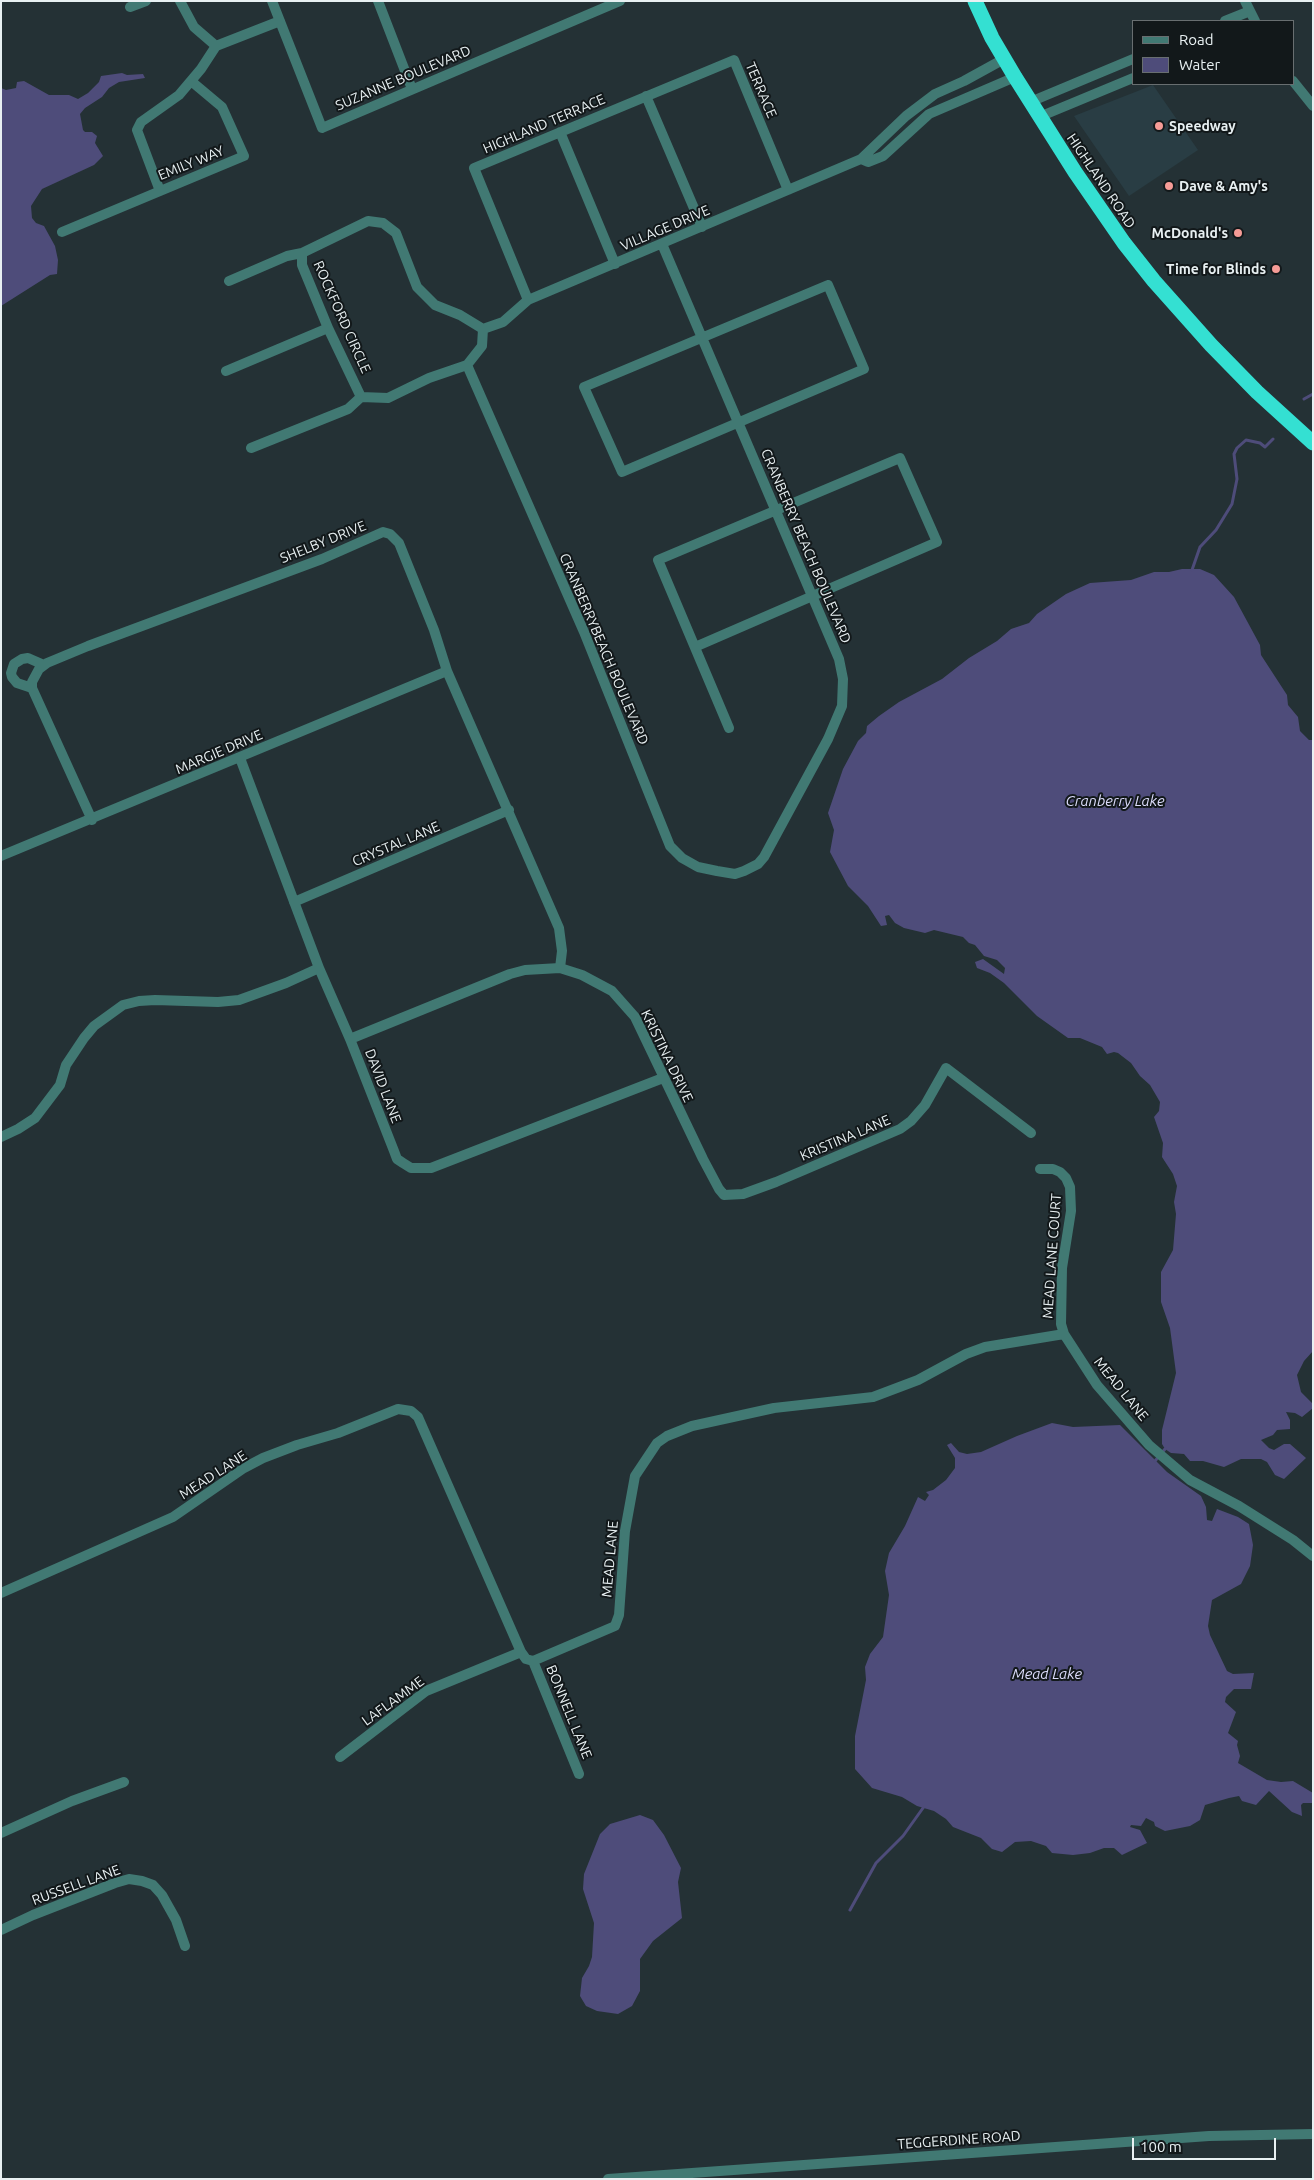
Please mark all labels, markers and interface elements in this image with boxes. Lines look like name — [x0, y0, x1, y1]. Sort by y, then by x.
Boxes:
legend — [1132, 20, 1294, 85]
text: Road — [1179, 31, 1214, 48]
street label: SUZANNE BOULEVARD — [333, 42, 473, 114]
text: Water — [1179, 56, 1220, 73]
street label: TERRACE — [742, 60, 780, 120]
street label: HIGHLAND TERRACE — [480, 91, 608, 157]
place label: Speedway — [1169, 118, 1236, 134]
marker: Speedway — [1153, 120, 1165, 132]
street label: HIGHLAND ROAD — [1063, 130, 1139, 232]
street label: EMILY WAY — [156, 142, 226, 184]
place label: Dave & Amy's — [1179, 178, 1268, 194]
marker: Dave & Amy's — [1163, 180, 1175, 192]
street label: VILLAGE DRIVE — [618, 202, 712, 254]
place label: McDonald's — [1152, 225, 1228, 241]
marker: McDonald's — [1232, 227, 1244, 239]
street label: ROCKFORD CIRCLE — [310, 258, 374, 376]
place label: Time for Blinds — [1166, 261, 1266, 277]
marker: Time for Blinds — [1270, 263, 1282, 275]
street label: CRANBERRY BEACH BOULEVARD — [757, 446, 855, 646]
street label: SHELBY DRIVE — [278, 517, 368, 567]
street label: CRANBERRYBEACH BOULEVARD — [556, 551, 652, 747]
street label: MARGIE DRIVE — [173, 726, 265, 778]
water label: Cranberry Lake — [1065, 792, 1165, 810]
street label: CRYSTAL LANE — [350, 818, 442, 870]
street label: KRISTINA DRIVE — [637, 1007, 697, 1105]
street label: DAVID LANE — [361, 1047, 405, 1125]
street label: KRISTINA LANE — [797, 1111, 893, 1165]
street label: MEAD LANE COURT — [1039, 1193, 1065, 1319]
street label: MEAD LANE — [1090, 1354, 1152, 1424]
street label: MEAD LANE — [176, 1447, 250, 1503]
street label: MEAD LANE — [598, 1520, 622, 1598]
street label: BONNELL LANE — [543, 1663, 595, 1761]
water label: Mead Lake — [1012, 1665, 1082, 1683]
street label: LAFLAMME — [359, 1673, 427, 1729]
street label: RUSSELL LANE — [30, 1861, 122, 1909]
street label: TEGGERDINE ROAD — [897, 2127, 1021, 2153]
scale bar — [1134, 2128, 1278, 2160]
text: 100 m — [1140, 2138, 1182, 2155]

